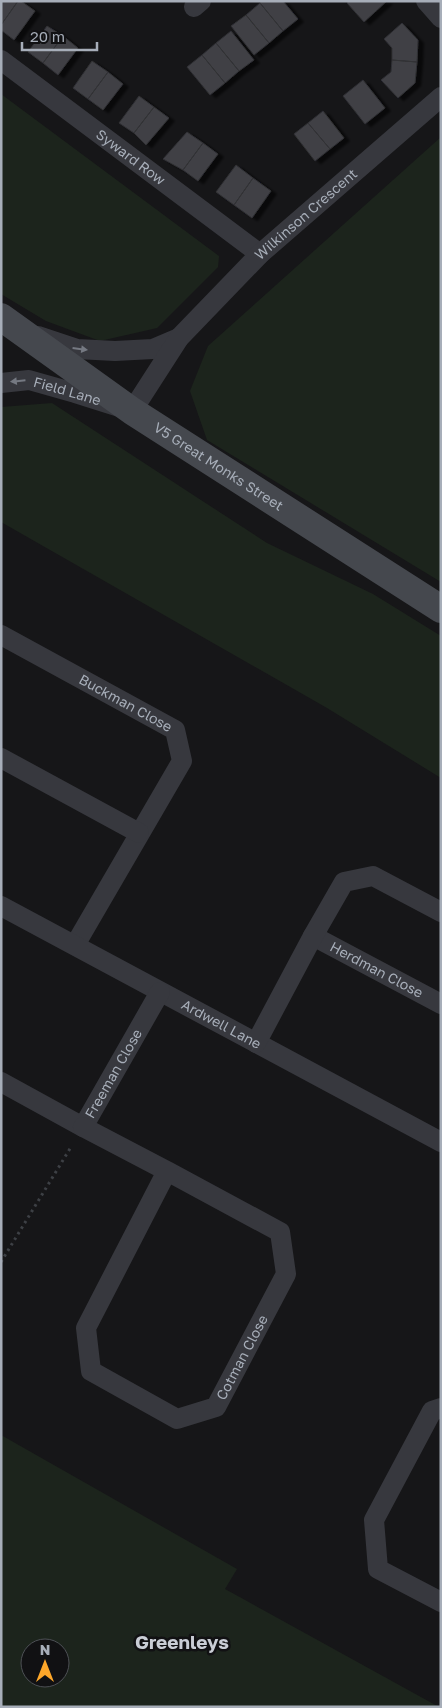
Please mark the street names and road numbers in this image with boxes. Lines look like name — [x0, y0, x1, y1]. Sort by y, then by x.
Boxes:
street label: Syward Row — [93, 125, 169, 188]
street label: Wilkinson Crescent — [251, 165, 360, 263]
street label: Field Lane — [32, 373, 103, 409]
street label: V5 Great Monks Street — [151, 418, 287, 514]
street label: Buckman Close — [76, 670, 175, 735]
street label: Herdman Close — [327, 938, 426, 1001]
street label: Ardwell Lane — [179, 995, 264, 1052]
street label: Freeman Close — [81, 1026, 145, 1121]
street label: Cotman Close — [212, 1312, 271, 1403]

